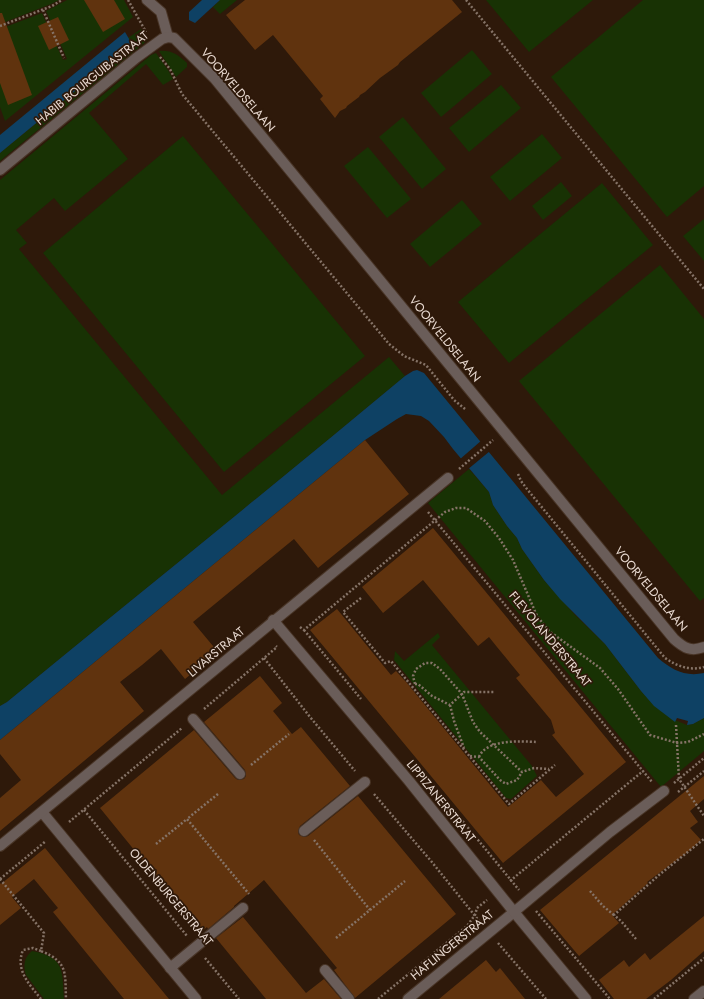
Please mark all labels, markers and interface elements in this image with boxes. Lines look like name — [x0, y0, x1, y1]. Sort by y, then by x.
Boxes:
street label: HABIB BOURGUIBASTRAAT — [32, 26, 153, 129]
street label: VOORVELDSELAAN — [196, 44, 280, 136]
street label: VOORVELDSELAAN — [405, 292, 485, 386]
street label: VOORVELDSELAAN — [610, 543, 692, 635]
street label: FLEVOLANDERSTRAAT — [505, 587, 596, 691]
street label: LIVARSTRAAT — [184, 622, 249, 681]
street label: LIPPIZANERSTRAAT — [402, 756, 480, 846]
street label: OLDENBURGERSTRAAT — [125, 844, 217, 950]
street label: HAFLINGERSTRAAT — [406, 905, 498, 984]

